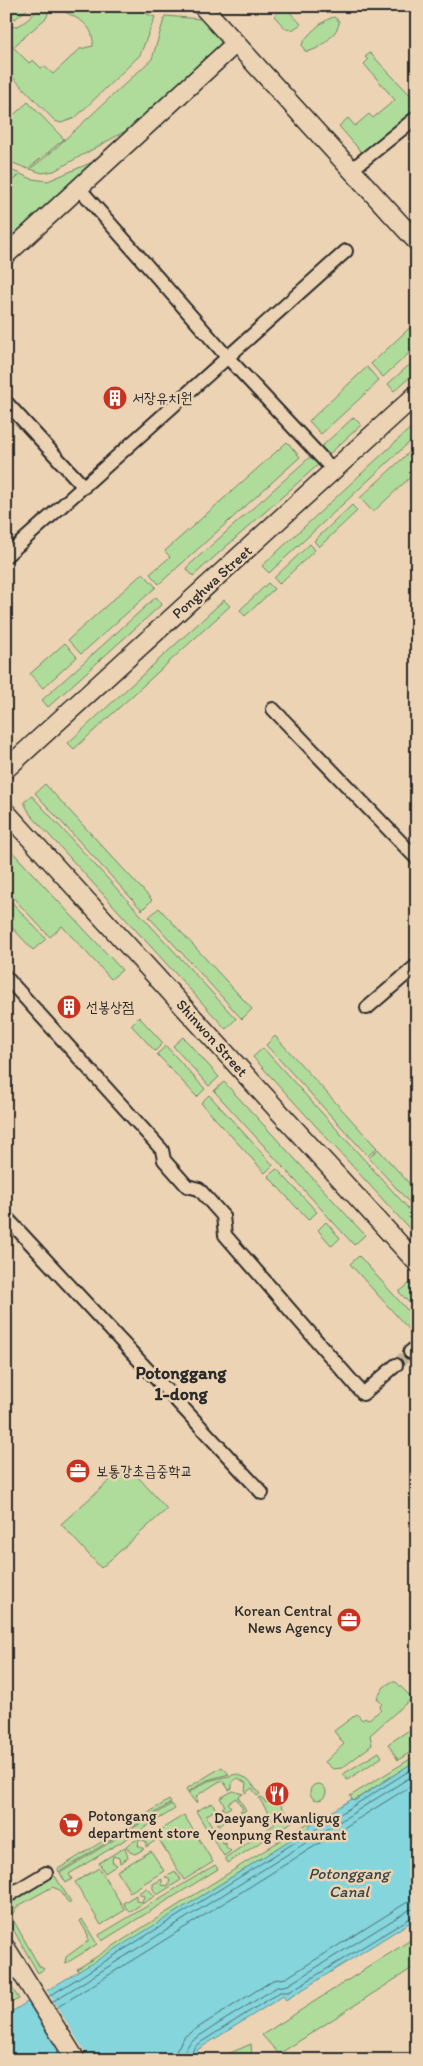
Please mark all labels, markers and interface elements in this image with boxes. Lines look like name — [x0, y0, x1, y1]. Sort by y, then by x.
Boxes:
building icon: 서장유치원 — [102, 385, 128, 411]
place label: 서장유치원 — [132, 389, 192, 407]
street label: Ponghwa Street — [168, 541, 256, 622]
building icon: 선봉상점 — [56, 994, 82, 1020]
street label: Shinwon Street — [173, 996, 252, 1081]
place label: 선봉상점 — [86, 998, 134, 1016]
district label: Potonggang 1-dong — [135, 1362, 227, 1405]
office icon: 보통강초급중학교 — [65, 1458, 91, 1484]
place label: 보통강초급중학교 — [96, 1462, 193, 1480]
place label: Korean Central News Agency — [234, 1602, 333, 1637]
office icon: Korean Central News Agency — [336, 1607, 362, 1633]
restaurant icon: Daeyang Kwanligug Yeonpung Restaurant — [264, 1781, 290, 1807]
place label: Potongang department store — [88, 1807, 200, 1842]
place label: Daeyang Kwanligug Yeonpung Restaurant — [208, 1809, 347, 1844]
supermarket icon: Potongang department store — [58, 1812, 84, 1838]
water label: Potonggang Canal — [309, 1864, 391, 1901]

